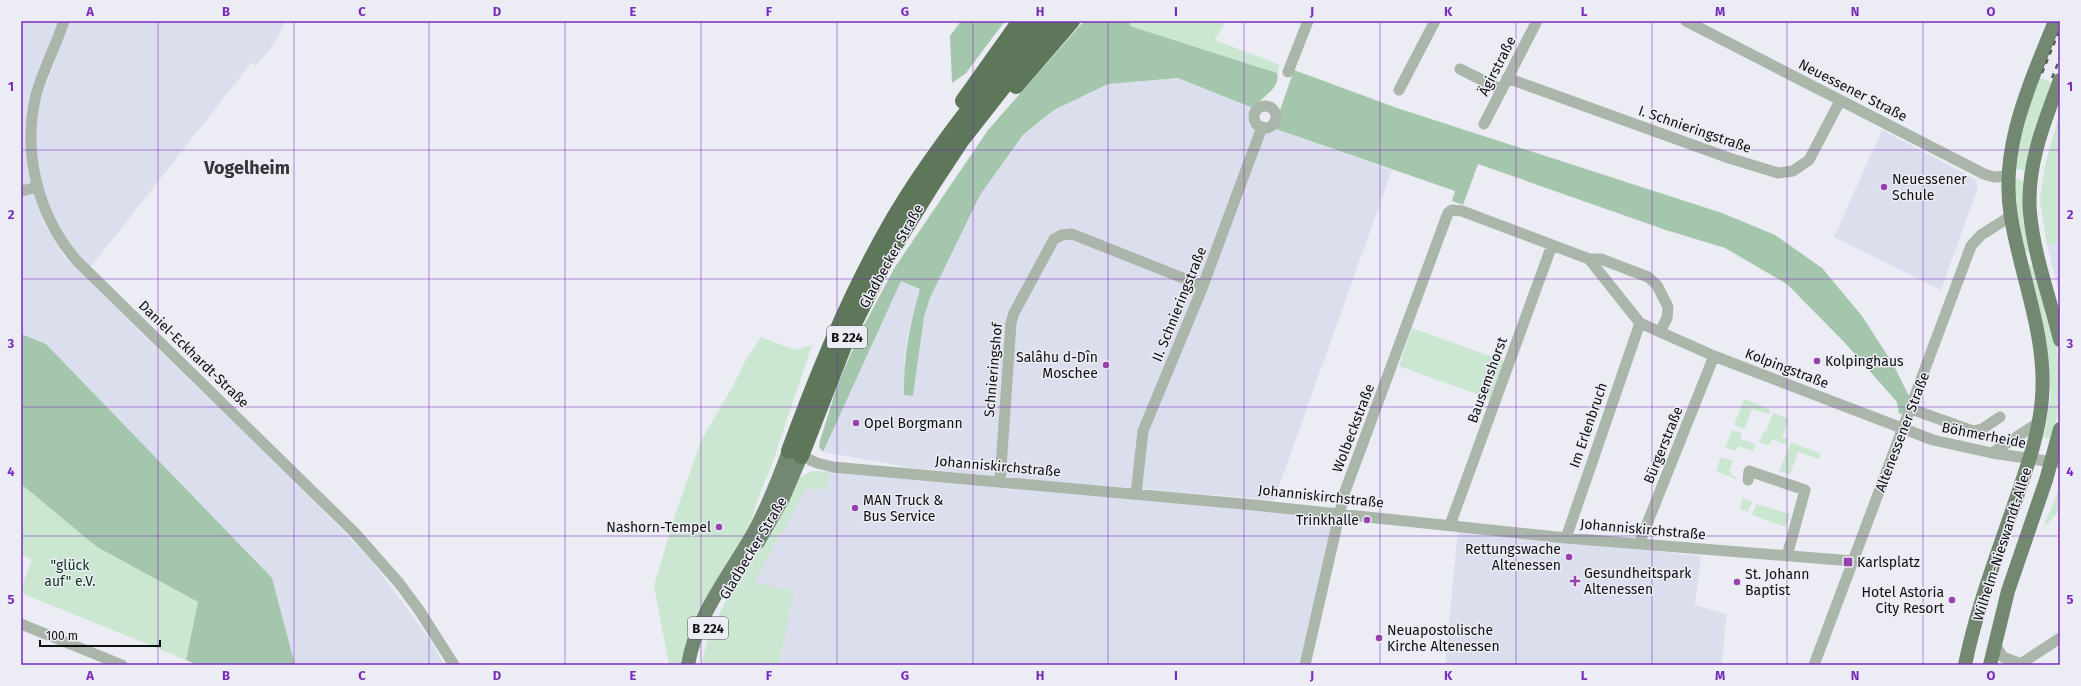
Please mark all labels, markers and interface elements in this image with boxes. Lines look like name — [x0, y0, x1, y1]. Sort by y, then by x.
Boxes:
text: A — [85, 4, 94, 19]
text: B — [222, 4, 230, 19]
text: C — [358, 4, 366, 19]
text: D — [493, 4, 502, 19]
text: E — [630, 4, 637, 19]
text: F — [766, 4, 773, 19]
text: G — [901, 4, 909, 19]
text: H — [1036, 4, 1044, 19]
text: I — [1174, 4, 1178, 19]
text: J — [1309, 4, 1314, 19]
text: K — [1444, 4, 1453, 19]
text: L — [1581, 4, 1588, 19]
text: M — [1715, 4, 1725, 19]
text: N — [1851, 4, 1859, 19]
text: O — [1987, 4, 1996, 19]
street label: Ägirstraße — [1475, 34, 1520, 99]
street label: Neuessener Straße — [1796, 56, 1910, 125]
text: 1 — [8, 79, 14, 94]
text: 1 — [2067, 79, 2073, 94]
street label: I. Schnieringstraße — [1636, 102, 1754, 157]
district label: Vogelheim — [203, 157, 290, 179]
place label: Neuessener Schule — [1892, 171, 1967, 204]
marker: Neuessener Schule — [1879, 182, 1889, 192]
street label: Gladbecker Straße — [856, 201, 927, 311]
text: 2 — [8, 207, 15, 222]
text: 2 — [2067, 207, 2074, 222]
street label: II. Schnieringstraße — [1149, 244, 1210, 364]
street label: Daniel-Eckhardt-Straße — [135, 297, 252, 411]
street label: Schnieringshof — [981, 321, 1006, 418]
road number: B 224 — [827, 326, 867, 348]
street label: Bausemshorst — [1464, 334, 1511, 425]
text: 3 — [7, 336, 15, 351]
text: 3 — [2066, 336, 2074, 351]
street label: Kolpingstraße — [1743, 345, 1831, 392]
place label: Salâhu d-Dîn Moschee — [1016, 349, 1098, 382]
place label: Kolpinghaus — [1825, 353, 1904, 370]
marker: Kolpinghaus — [1812, 356, 1822, 366]
marker: Salâhu d-Dîn Moschee — [1101, 360, 1111, 370]
street label: Altenessener Straße — [1872, 370, 1933, 495]
street label: Im Erlenbruch — [1566, 380, 1611, 470]
street label: Wolbeckstraße — [1329, 381, 1378, 475]
street label: Bürgerstraße — [1640, 404, 1687, 486]
place label: Opel Borgmann — [864, 415, 963, 432]
marker: Opel Borgmann — [851, 418, 861, 428]
street label: Böhmerheide — [1940, 419, 2028, 452]
street label: Johanniskirchstraße — [934, 453, 1062, 480]
text: 4 — [7, 464, 15, 479]
text: 4 — [2066, 464, 2074, 479]
street label: Wilhelm-Nieswandt-Allee — [1970, 465, 2035, 623]
street label: Johanniskirchstraße — [1257, 481, 1385, 512]
place label: MAN Truck & Bus Service — [863, 492, 943, 525]
street label: Gladbecker Straße — [716, 494, 791, 603]
marker: MAN Truck & Bus Service — [850, 503, 860, 513]
place label: Trinkhalle — [1296, 512, 1359, 529]
marker: Trinkhalle — [1362, 515, 1372, 525]
street label: Johanniskirchstraße — [1579, 516, 1707, 543]
place label: Nashorn-Tempel — [606, 519, 711, 536]
marker: Nashorn-Tempel — [714, 522, 724, 532]
place label: Rettungswache Altenessen — [1465, 541, 1561, 574]
marker: Rettungswache Altenessen — [1564, 552, 1574, 562]
place label: Karlsplatz — [1857, 554, 1920, 571]
marker: Karlsplatz — [1842, 556, 1854, 568]
park label: "glück auf" e.V. — [44, 557, 96, 590]
place label: Gesundheitspark Altenessen — [1584, 565, 1692, 598]
place label: St. Johann Baptist — [1745, 566, 1809, 599]
marker: Gesundheitspark Altenessen — [1569, 575, 1581, 587]
marker: St. Johann Baptist — [1732, 577, 1742, 587]
place label: Hotel Astoria City Resort — [1861, 584, 1945, 617]
text: 5 — [8, 592, 15, 607]
text: 5 — [2067, 592, 2074, 607]
marker: Hotel Astoria City Resort — [1947, 595, 1957, 605]
road number: B 224 — [688, 617, 728, 639]
scale bar — [40, 622, 160, 648]
place label: Neuapostolische Kirche Altenessen — [1387, 622, 1500, 655]
text: 100 m — [46, 629, 78, 643]
marker: Neuapostolische Kirche Altenessen — [1374, 633, 1384, 643]
text: A — [85, 668, 94, 683]
text: B — [222, 668, 230, 683]
text: C — [358, 668, 366, 683]
text: D — [493, 668, 502, 683]
text: E — [630, 668, 637, 683]
text: F — [766, 668, 773, 683]
text: G — [901, 668, 909, 683]
text: H — [1036, 668, 1044, 683]
text: I — [1174, 668, 1178, 683]
text: J — [1309, 668, 1314, 683]
text: K — [1444, 668, 1453, 683]
text: L — [1581, 668, 1588, 683]
text: M — [1715, 668, 1725, 683]
text: N — [1851, 668, 1859, 683]
text: O — [1987, 668, 1996, 683]

